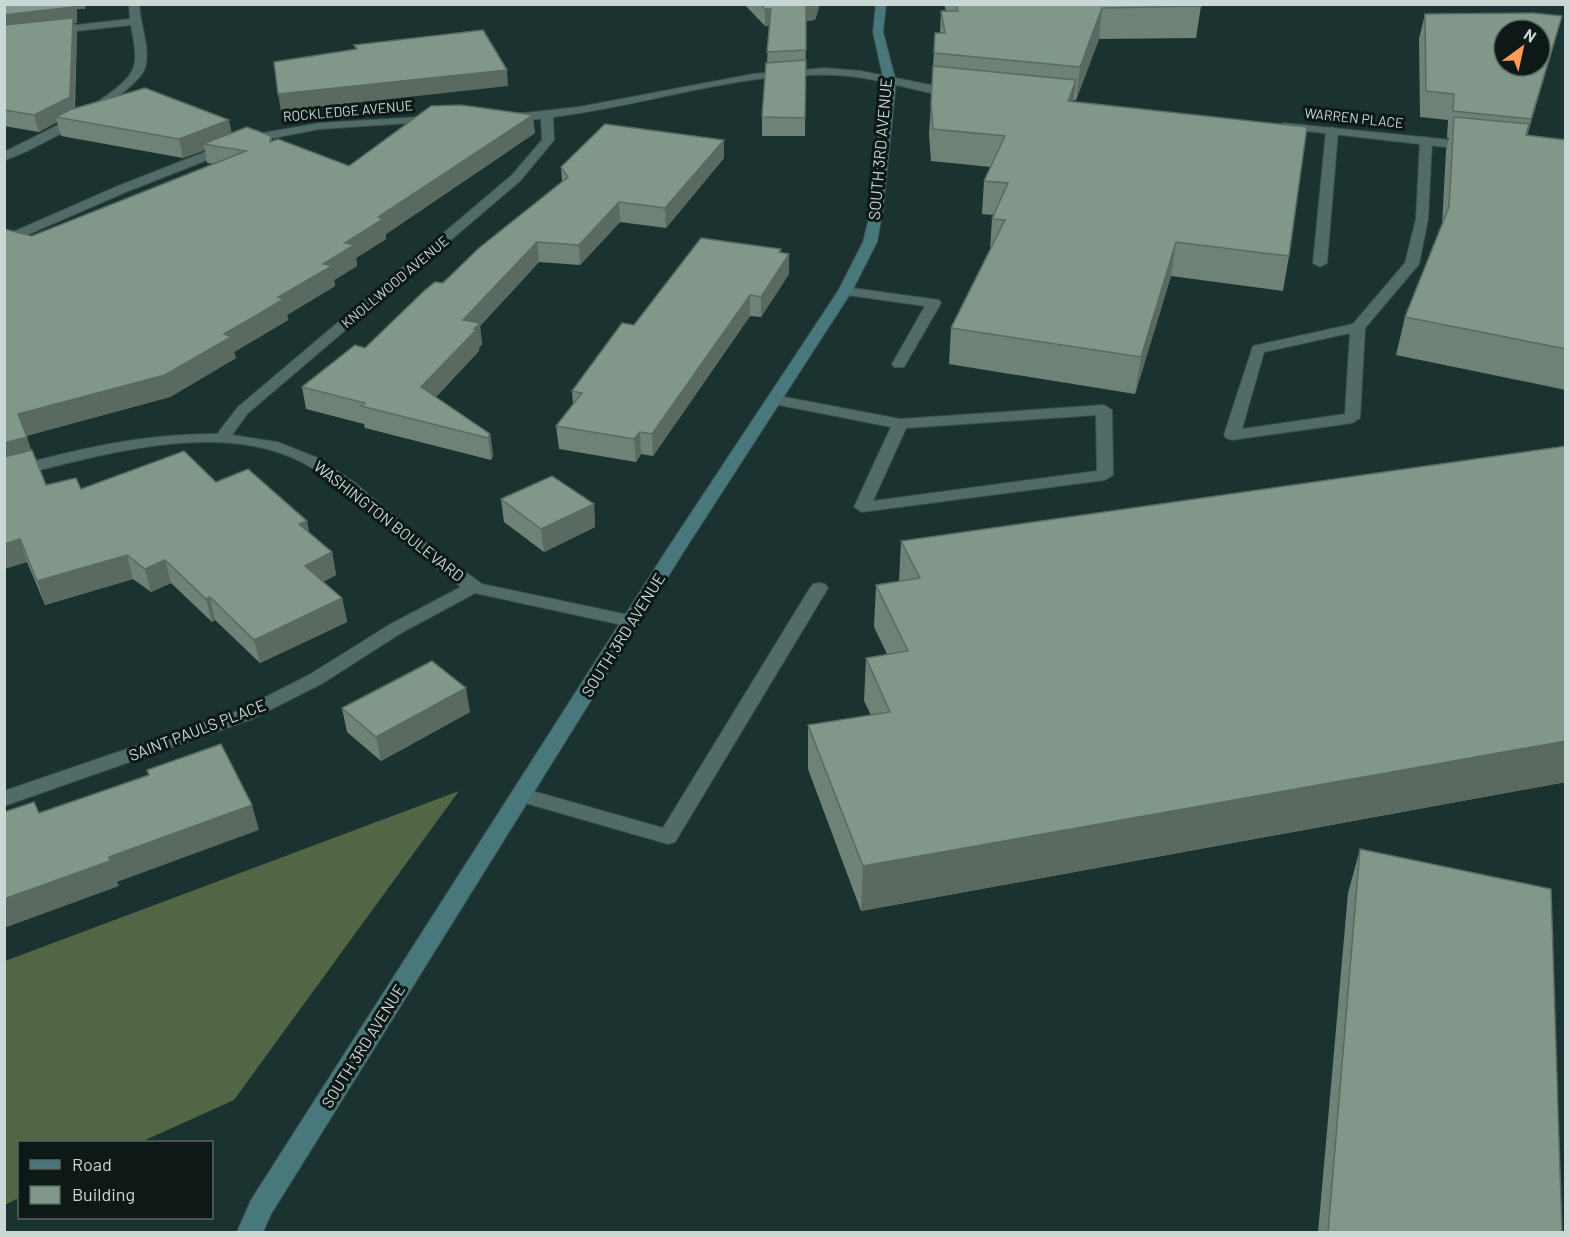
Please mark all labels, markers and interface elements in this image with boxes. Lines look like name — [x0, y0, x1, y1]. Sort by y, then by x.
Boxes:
north arrow — [1492, 18, 1552, 78]
text: N — [1521, 24, 1540, 46]
street label: SOUTH 3RD AVENUE — [864, 77, 895, 221]
street label: ROCKLEDGE AVENUE — [282, 96, 414, 125]
street label: WARREN PLACE — [1304, 104, 1404, 131]
street label: KNOLLWOOD AVENUE — [338, 232, 452, 331]
street label: WASHINGTON BOULEVARD — [311, 456, 468, 585]
street label: SOUTH 3RD AVENUE — [577, 569, 668, 700]
street label: SAINT PAULS PLACE — [126, 695, 268, 764]
street label: SOUTH 3RD AVENUE — [317, 980, 408, 1111]
legend — [18, 1141, 213, 1219]
text: Road — [72, 1153, 112, 1175]
text: Building — [72, 1183, 135, 1205]

